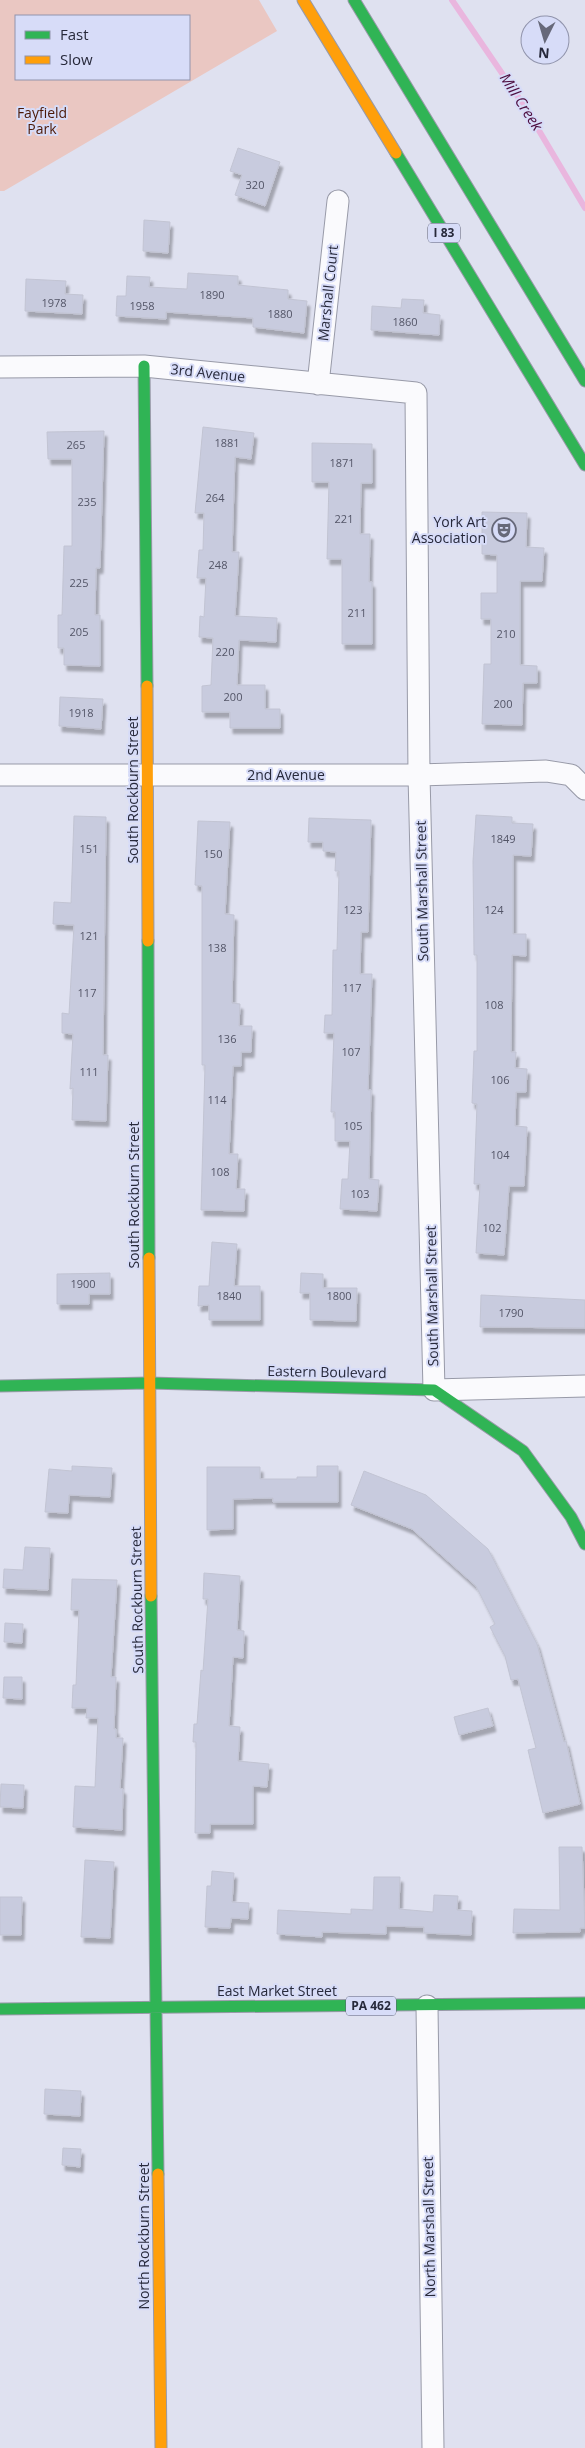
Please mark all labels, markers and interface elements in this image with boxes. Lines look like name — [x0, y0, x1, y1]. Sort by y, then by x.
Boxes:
legend — [15, 15, 190, 80]
north arrow — [520, 15, 570, 65]
text: Fast — [60, 24, 89, 44]
text: N — [537, 43, 550, 63]
text: Slow — [60, 49, 93, 69]
water label: Mill Creek — [496, 69, 548, 135]
park label: Fayfield Park — [17, 103, 67, 138]
house number: 320 — [246, 177, 264, 192]
road number: I 83 — [428, 224, 460, 242]
street label: Marshall Court — [313, 244, 342, 342]
house number: 1890 — [199, 287, 225, 302]
house number: 1978 — [41, 295, 67, 310]
house number: 1958 — [129, 298, 155, 313]
house number: 1880 — [267, 306, 293, 321]
house number: 1860 — [392, 314, 418, 329]
street label: 3rd Avenue — [170, 359, 246, 386]
house number: 1881 — [214, 435, 240, 450]
house number: 265 — [67, 437, 85, 452]
house number: 1871 — [329, 455, 355, 470]
house number: 264 — [206, 490, 225, 505]
house number: 235 — [78, 494, 96, 509]
house number: 221 — [335, 511, 353, 526]
place label: York Art Association — [412, 512, 486, 547]
theatre icon: York Art Association — [491, 517, 517, 543]
house number: 248 — [209, 557, 227, 572]
house number: 225 — [70, 575, 88, 590]
house number: 211 — [348, 605, 366, 620]
house number: 205 — [70, 624, 88, 639]
house number: 210 — [497, 626, 515, 641]
house number: 220 — [216, 644, 234, 659]
house number: 200 — [224, 689, 242, 704]
house number: 200 — [494, 696, 512, 711]
house number: 1918 — [68, 705, 94, 720]
street label: South Rockburn Street — [123, 716, 142, 864]
street label: 2nd Avenue — [247, 765, 325, 784]
street label: South Marshall Street — [411, 820, 432, 962]
house number: 1849 — [490, 831, 516, 846]
house number: 151 — [80, 841, 98, 856]
house number: 150 — [204, 846, 222, 861]
house number: 123 — [344, 902, 362, 917]
house number: 124 — [485, 902, 504, 917]
house number: 121 — [80, 928, 98, 943]
house number: 138 — [208, 940, 226, 955]
house number: 117 — [343, 980, 361, 995]
house number: 117 — [78, 985, 96, 1000]
house number: 108 — [485, 997, 503, 1012]
house number: 136 — [218, 1031, 236, 1046]
house number: 107 — [342, 1044, 360, 1059]
house number: 111 — [80, 1064, 98, 1079]
house number: 106 — [491, 1072, 509, 1087]
house number: 114 — [208, 1092, 227, 1107]
house number: 105 — [344, 1118, 362, 1133]
street label: South Rockburn Street — [124, 1121, 143, 1269]
house number: 104 — [491, 1147, 510, 1162]
house number: 108 — [211, 1164, 229, 1179]
house number: 103 — [351, 1186, 369, 1201]
house number: 102 — [483, 1220, 501, 1235]
street label: South Marshall Street — [421, 1225, 442, 1367]
house number: 1900 — [70, 1276, 96, 1291]
house number: 1840 — [216, 1288, 242, 1303]
house number: 1800 — [326, 1288, 352, 1303]
house number: 1790 — [498, 1305, 524, 1320]
street label: Eastern Boulevard — [267, 1361, 387, 1382]
street label: South Rockburn Street — [126, 1526, 147, 1674]
street label: East Market Street — [217, 1981, 337, 2000]
road number: PA 462 — [346, 1996, 396, 2015]
street label: North Marshall Street — [418, 2156, 439, 2298]
street label: North Rockburn Street — [134, 2162, 153, 2310]

